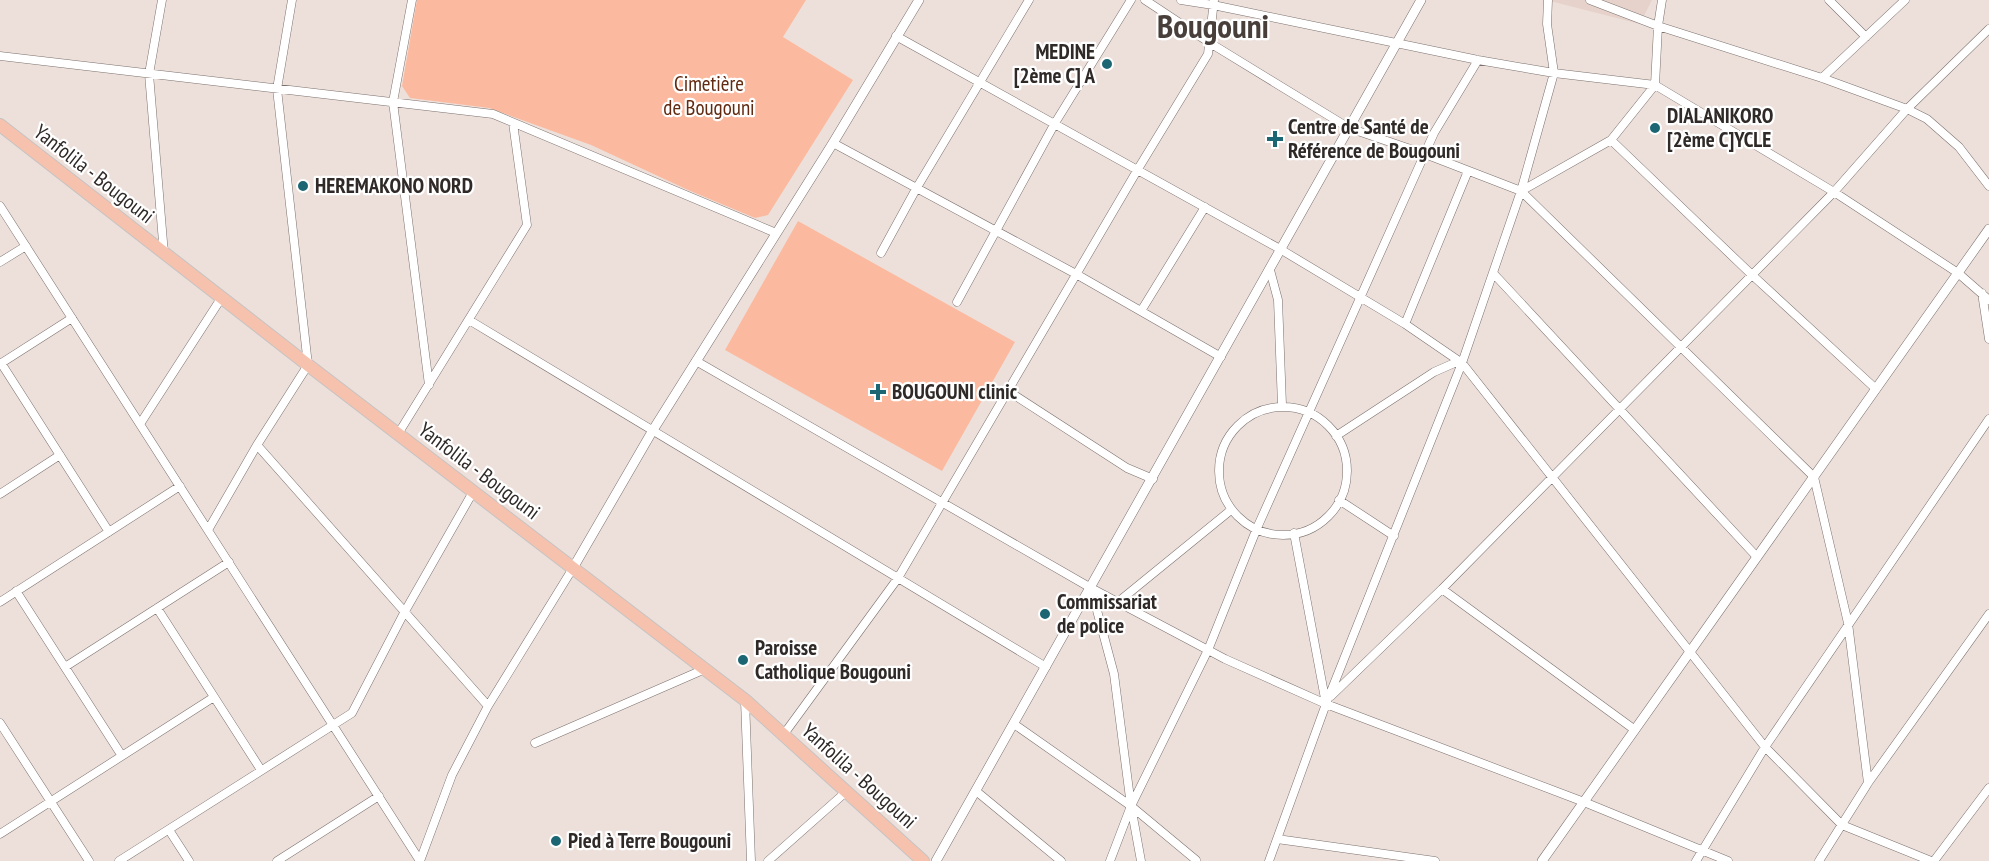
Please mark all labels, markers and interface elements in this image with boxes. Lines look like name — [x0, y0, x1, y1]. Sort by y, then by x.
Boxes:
district label: Bougouni — [1157, 4, 1269, 47]
place label: MEDINE [2ème C] A — [1014, 38, 1095, 89]
marker: MEDINE [2ème C] A — [1100, 57, 1114, 71]
park label: Cimetière de Bougouni — [663, 70, 755, 121]
place label: DIALANIKORO [2ème C]YCLE — [1667, 102, 1773, 153]
place label: Centre de Santé de Référence de Bougouni — [1288, 113, 1460, 164]
street label: Yanfolila - Bougouni — [29, 118, 160, 229]
marker: DIALANIKORO [2ème C]YCLE — [1648, 121, 1662, 135]
marker: Centre de Santé de Référence de Bougouni — [1266, 130, 1284, 148]
place label: HEREMAKONO NORD — [315, 172, 473, 199]
marker: HEREMAKONO NORD — [296, 179, 310, 193]
place label: BOUGOUNI clinic — [892, 378, 1018, 405]
marker: BOUGOUNI clinic — [869, 383, 887, 401]
street label: Yanfolila - Bougouni — [413, 416, 546, 525]
place label: Commissariat de police — [1057, 588, 1157, 639]
marker: Commissariat de police — [1038, 607, 1052, 621]
place label: Paroisse Catholique Bougouni — [755, 634, 911, 685]
marker: Paroisse Catholique Bougouni — [736, 653, 750, 667]
street label: Yanfolila - Bougouni — [796, 717, 922, 834]
place label: Pied à Terre Bougouni — [568, 827, 731, 854]
marker: Pied à Terre Bougouni — [549, 834, 563, 848]

